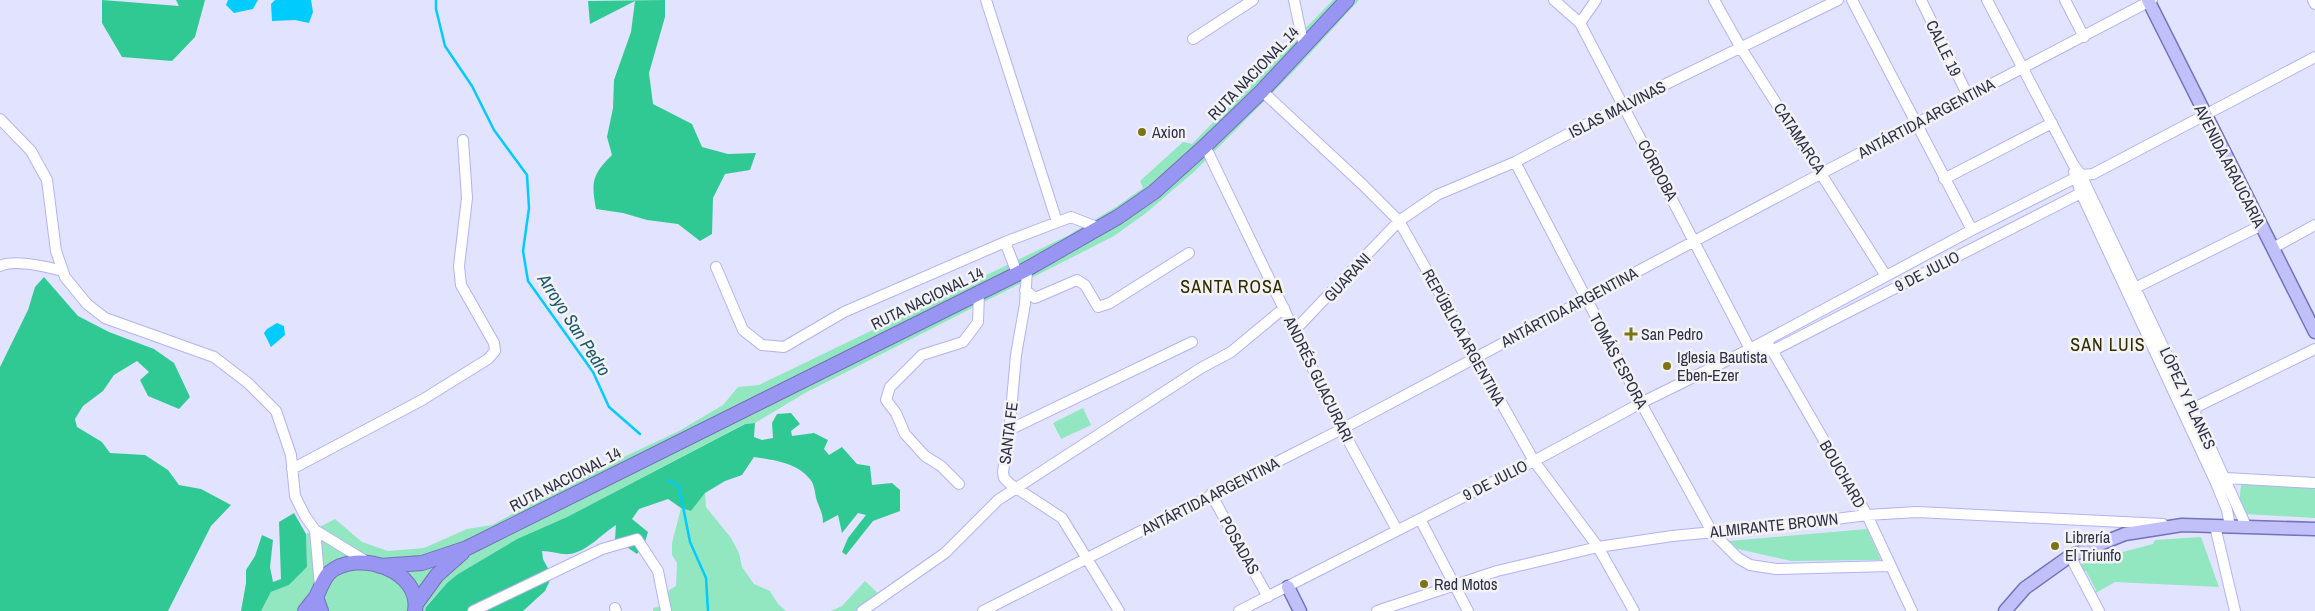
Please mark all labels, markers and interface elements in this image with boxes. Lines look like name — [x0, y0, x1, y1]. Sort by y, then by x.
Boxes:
street label: CALLE 19 — [1921, 16, 1967, 80]
street label: RUTA NACIONAL 14 — [1203, 21, 1303, 125]
street label: ANTÁRTIDA ARGENTINA — [1853, 73, 1998, 164]
street label: ISLAS MALVINAS — [1565, 75, 1670, 143]
street label: CATAMARCA — [1769, 98, 1831, 178]
street label: AVENIDA ARAUCARIA — [2189, 100, 2271, 232]
place label: Axion — [1151, 121, 1186, 143]
marker: Axion — [1136, 126, 1148, 138]
street label: CÓRDOBA — [1633, 136, 1683, 205]
street label: 9 DE JULIO — [1891, 245, 1963, 297]
street label: GUARANI — [1319, 248, 1375, 306]
street label: RUTA NACIONAL 14 — [867, 261, 987, 335]
street label: ANTÁRTIDA ARGENTINA — [1496, 262, 1641, 353]
street label: REPÚBLICA ARGENTINA — [1417, 265, 1511, 410]
water label: Arroyo San Pedro — [531, 268, 617, 381]
district label: SANTA ROSA — [1180, 274, 1284, 299]
street label: TOMÁS ESPORA — [1585, 310, 1653, 413]
street label: ANDRÉS GUACURARI — [1279, 312, 1359, 445]
place label: San Pedro — [1641, 323, 1703, 345]
marker: San Pedro — [1625, 328, 1637, 340]
district label: SAN LUIS — [2070, 332, 2146, 357]
street label: LÓPEZ Y PLANES — [2155, 343, 2221, 453]
place label: Iglesia Bautista Eben-Ezer — [1677, 346, 1768, 386]
marker: Iglesia Bautista Eben-Ezer — [1661, 360, 1673, 372]
street label: SANTA FE — [993, 401, 1023, 465]
street label: BOUCHARD — [1815, 436, 1871, 512]
street label: RUTA NACIONAL 14 — [505, 441, 625, 517]
street label: ANTÁRTIDA ARGENTINA — [1136, 452, 1283, 541]
street label: 9 DE JULIO — [1459, 454, 1531, 506]
street label: ALMIRANTE BROWN — [1708, 507, 1839, 543]
street label: POSADAS — [1215, 512, 1265, 578]
place label: Librería El Triunfo — [2065, 526, 2121, 566]
marker: Librería El Triunfo — [2049, 540, 2061, 552]
place label: Red Motos — [1434, 573, 1497, 595]
marker: Red Motos — [1418, 578, 1430, 590]

